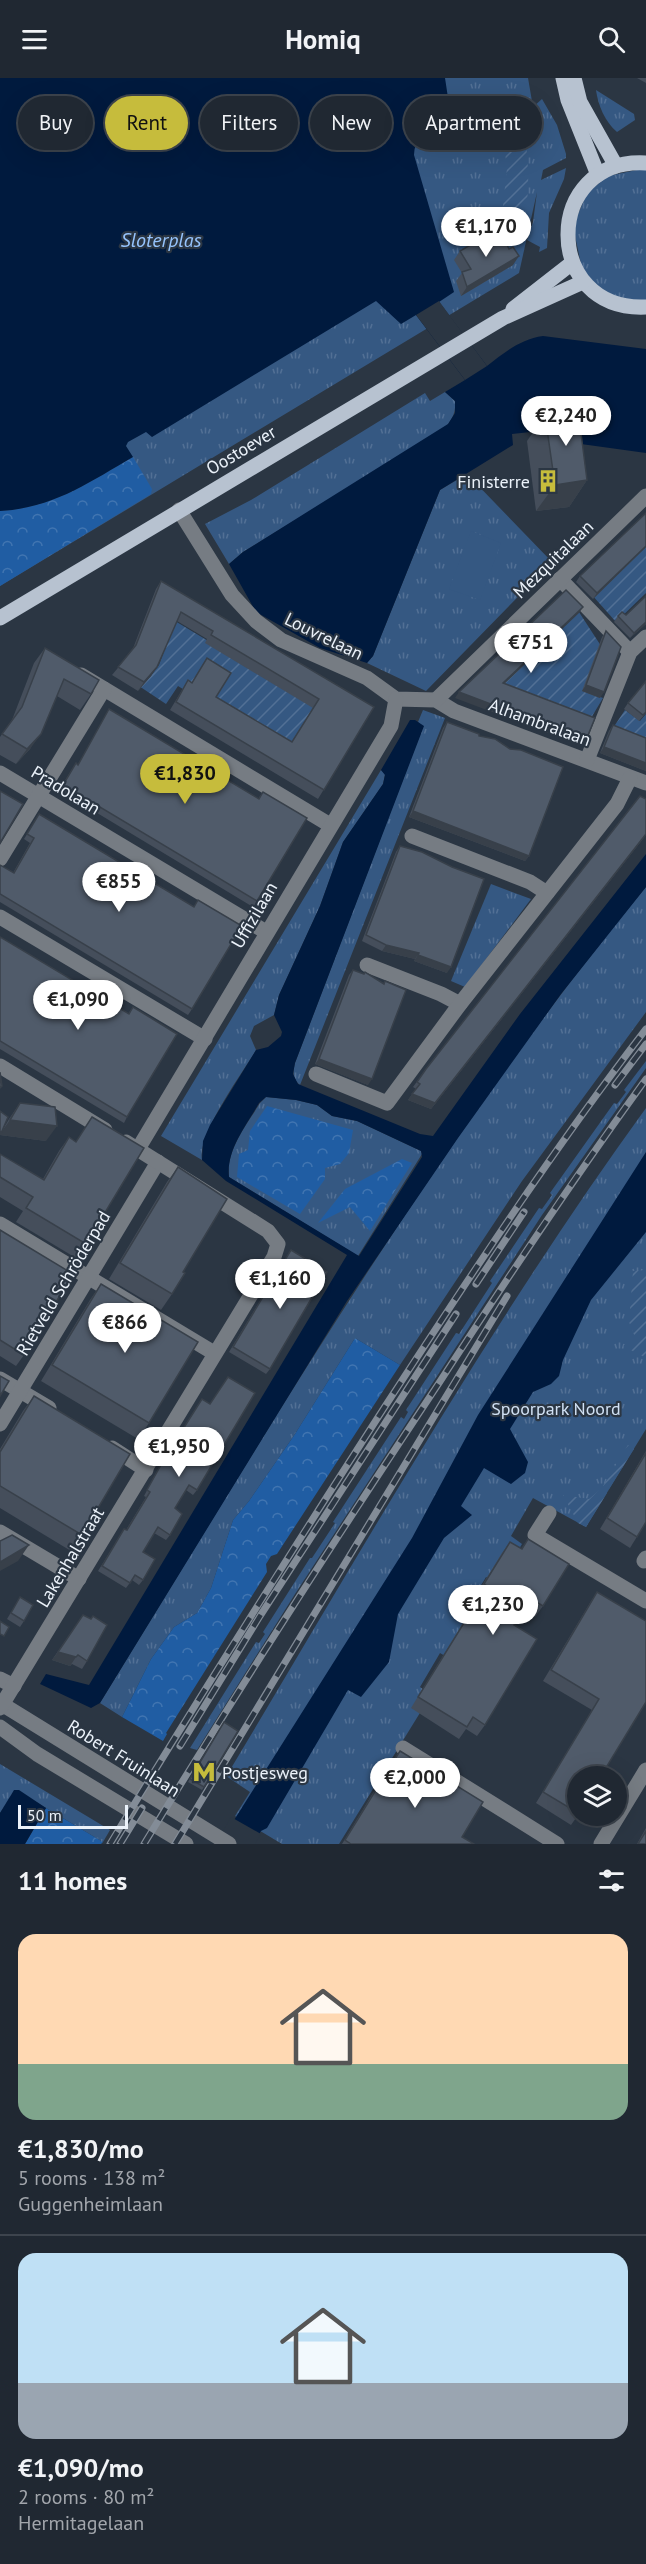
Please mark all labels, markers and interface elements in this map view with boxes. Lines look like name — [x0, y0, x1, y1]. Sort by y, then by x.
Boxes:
text: Homiq — [285, 22, 361, 56]
icon: menu — [18, 23, 51, 56]
icon: search — [595, 23, 628, 56]
chip: Buy — [18, 96, 93, 150]
chip: Rent — [105, 96, 188, 150]
chip: Filters — [200, 96, 298, 150]
chip: New — [310, 96, 392, 150]
chip: Apartment — [404, 96, 542, 150]
pin: €1,170 — [437, 207, 535, 258]
text: €1,170 — [455, 213, 517, 239]
water label: Sloterplas — [121, 227, 201, 253]
pin: €2,240 — [517, 396, 615, 447]
text: €2,240 — [535, 402, 597, 428]
street label: Oostoever — [202, 420, 280, 480]
building icon: Finisterre — [535, 468, 561, 494]
place label: Finisterre — [457, 470, 530, 493]
street label: Mezquitalaan — [508, 515, 598, 603]
street label: Louvrelaan — [281, 607, 367, 665]
pin: €751 — [495, 623, 567, 674]
text: €751 — [508, 629, 554, 655]
street label: Alhambralaan — [486, 693, 594, 751]
pin: €1,830 — [136, 754, 234, 805]
street label: Pradolaan — [27, 760, 105, 820]
text: €1,830 — [154, 760, 216, 786]
pin: €855 — [83, 862, 155, 913]
text: €855 — [96, 868, 142, 894]
street label: Uffizilaan — [226, 878, 282, 952]
pin: €1,090 — [29, 980, 127, 1031]
text: €1,090 — [47, 986, 109, 1012]
street label: Rietveld Schröderpad — [11, 1206, 115, 1360]
pin: €1,160 — [231, 1259, 329, 1310]
text: €1,160 — [249, 1265, 311, 1291]
pin: €866 — [89, 1303, 161, 1354]
text: €866 — [102, 1309, 148, 1335]
park label: Spoorpark Noord — [491, 1397, 621, 1420]
pin: €1,950 — [130, 1427, 228, 1478]
text: €1,950 — [148, 1433, 210, 1459]
street label: Lakenhalstraat — [31, 1503, 109, 1611]
pin: €1,230 — [444, 1585, 542, 1636]
text: €1,230 — [462, 1591, 524, 1617]
street label: Robert Fruinlaan — [63, 1714, 185, 1802]
pin: €2,000 — [366, 1758, 464, 1809]
metro station icon: Postjesweg — [191, 1759, 217, 1785]
place label: Postjesweg — [222, 1761, 308, 1784]
text: €2,000 — [384, 1764, 446, 1790]
map controls — [567, 1766, 627, 1826]
button: layers — [567, 1766, 627, 1826]
scale bar — [18, 1802, 128, 1830]
text: 50 m — [27, 1805, 62, 1825]
text: 11 homes — [18, 1864, 127, 1897]
icon: filters — [595, 1864, 628, 1897]
icon: home — [269, 1973, 377, 2081]
text: €1,830/mo — [18, 2132, 144, 2165]
text: 5 rooms · 138 m² — [18, 2165, 165, 2191]
text: Guggenheimlaan — [18, 2191, 163, 2217]
icon: home — [269, 2292, 377, 2400]
text: €1,090/mo — [18, 2451, 144, 2484]
text: 2 rooms · 80 m² — [18, 2484, 154, 2510]
text: Hermitagelaan — [18, 2510, 144, 2536]

